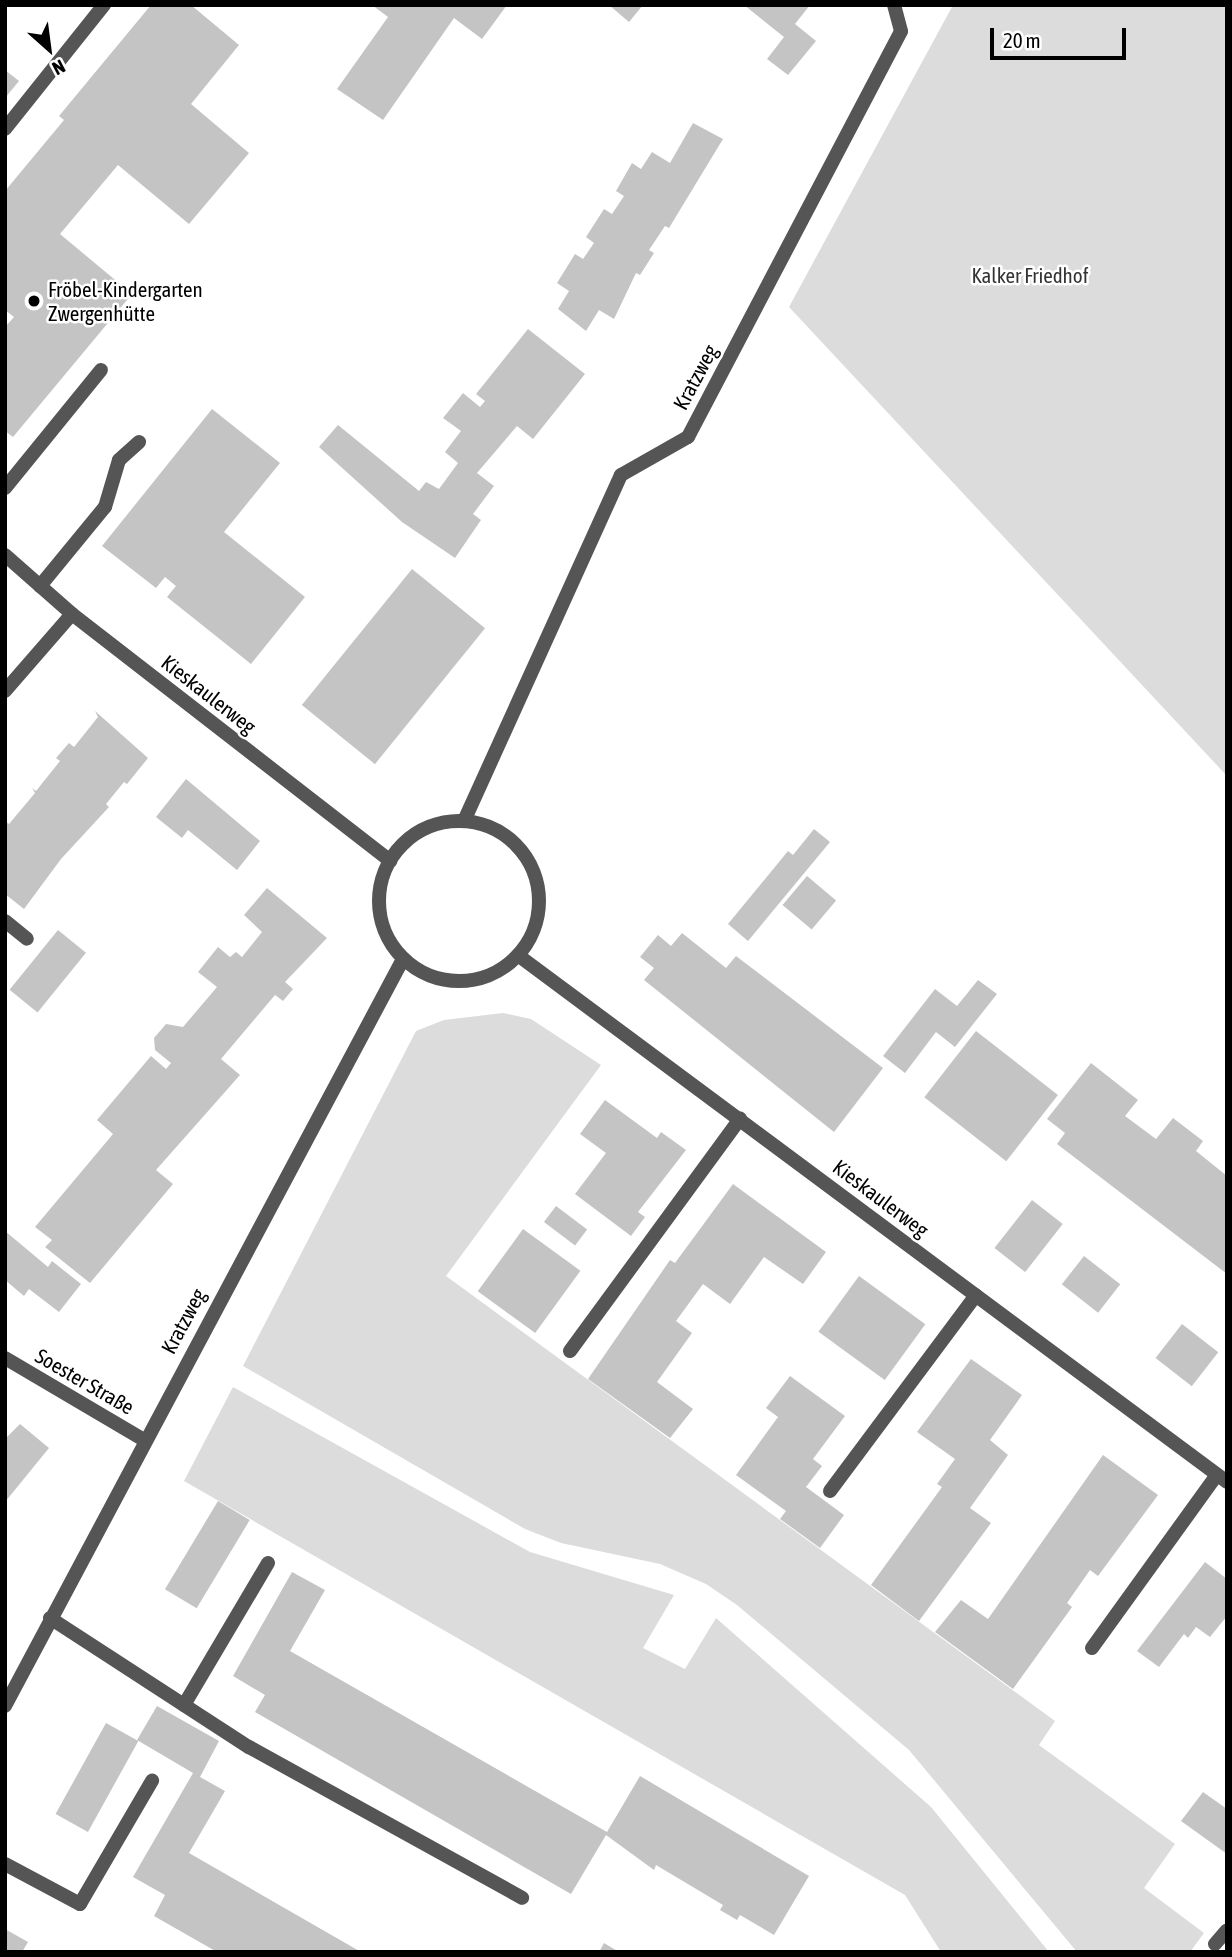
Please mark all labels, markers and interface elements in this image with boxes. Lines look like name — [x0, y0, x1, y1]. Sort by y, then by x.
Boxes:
north arrow — [14, 14, 84, 84]
scale bar — [994, 14, 1130, 58]
text: 20 m — [1003, 28, 1041, 52]
text: N — [49, 55, 69, 80]
park label: Kalker Friedhof — [972, 262, 1088, 288]
place label: Fröbel-Kindergarten Zwergenhütte — [48, 276, 203, 326]
marker: Fröbel-Kindergarten Zwergenhütte — [26, 293, 42, 309]
street label: Kratzweg — [667, 340, 723, 414]
street label: Kieskaulerweg — [157, 649, 261, 739]
street label: Kieskaulerweg — [828, 1154, 934, 1242]
street label: Kratzweg — [155, 1284, 211, 1358]
street label: Soester Straße — [31, 1343, 139, 1419]

